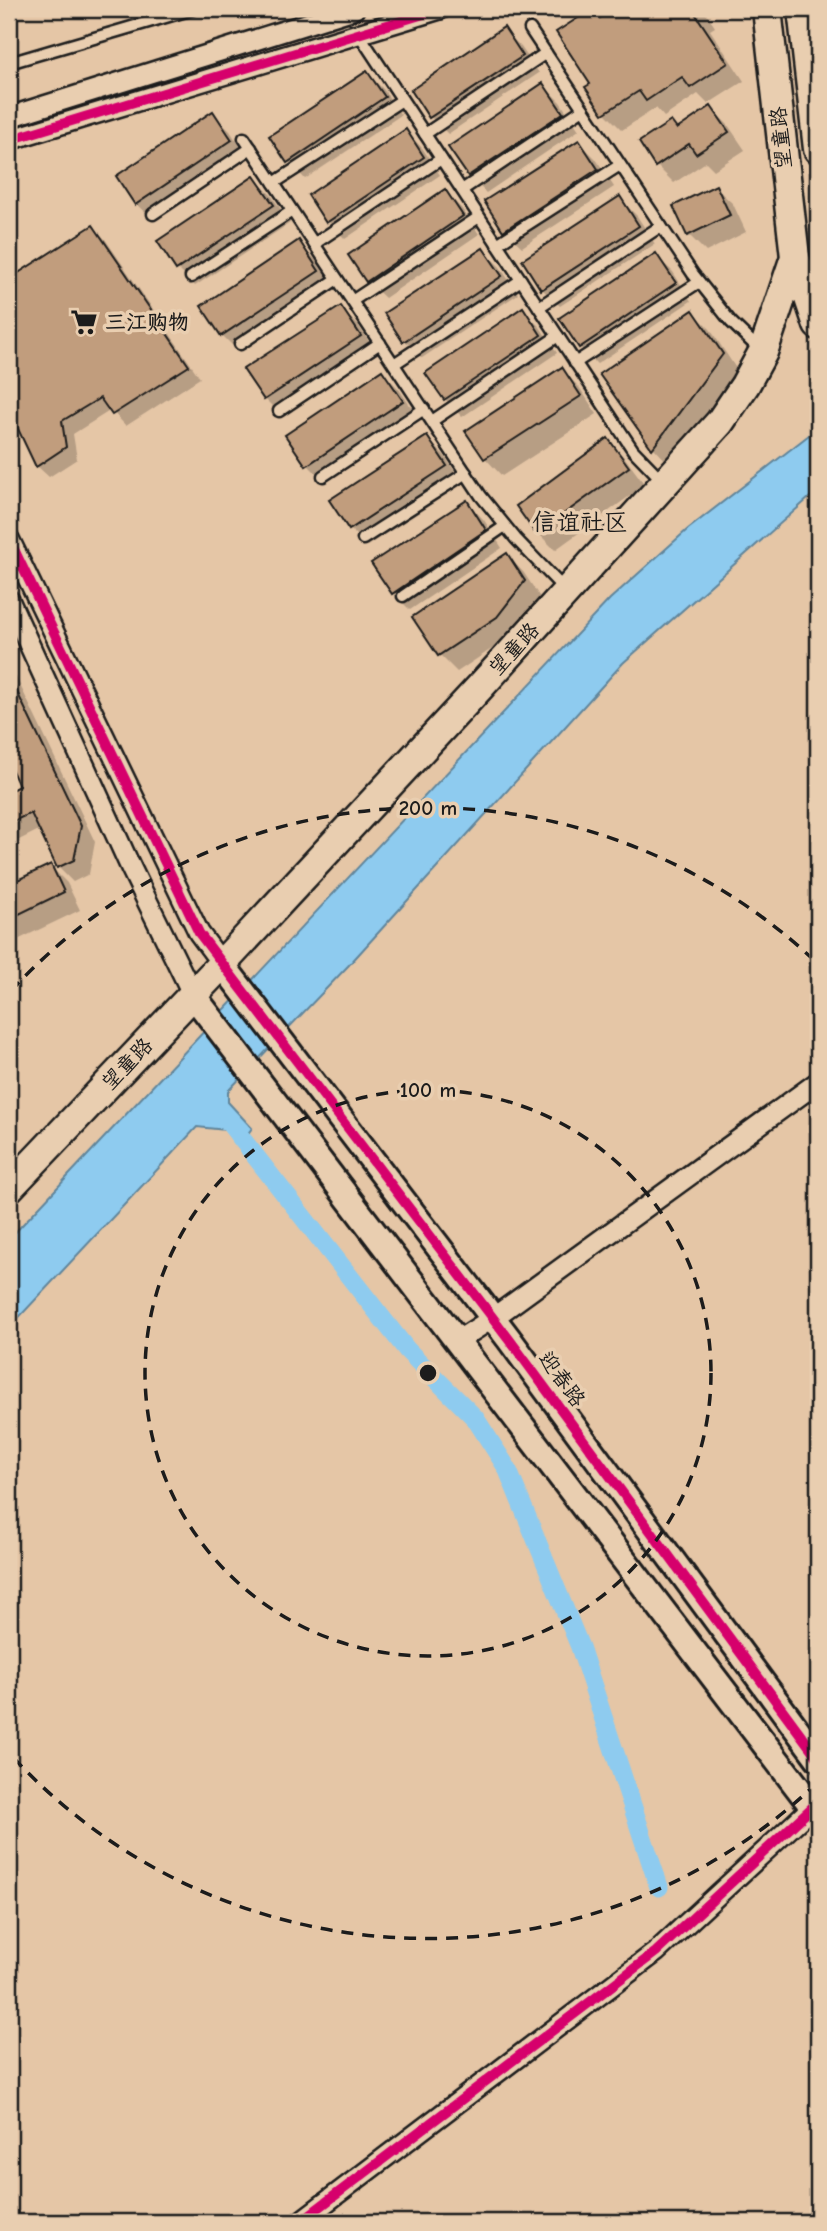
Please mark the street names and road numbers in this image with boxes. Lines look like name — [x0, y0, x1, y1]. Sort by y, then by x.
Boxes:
street label: 望童路 — [766, 105, 796, 171]
street label: 望童路 — [484, 618, 544, 680]
street label: 望童路 — [96, 1033, 158, 1095]
street label: 迎春路 — [534, 1346, 590, 1412]

